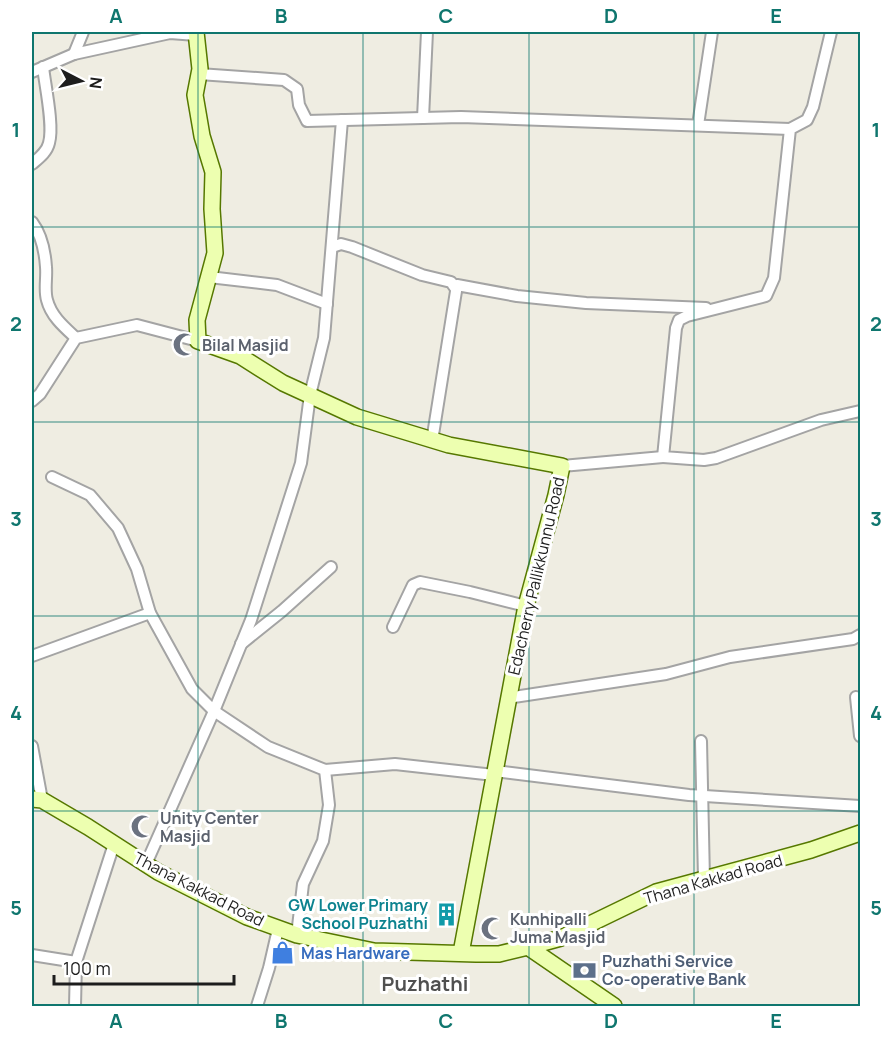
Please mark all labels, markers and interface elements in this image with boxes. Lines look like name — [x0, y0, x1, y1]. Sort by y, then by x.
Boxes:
text: A — [109, 2, 123, 29]
text: B — [275, 2, 288, 29]
text: C — [439, 2, 453, 29]
text: D — [604, 2, 618, 29]
text: E — [770, 2, 782, 29]
north arrow — [51, 51, 111, 111]
text: N — [84, 76, 108, 90]
text: 1 — [12, 116, 20, 143]
text: 1 — [872, 116, 880, 143]
text: 2 — [10, 310, 22, 337]
text: 2 — [870, 310, 882, 337]
mosque icon: Bilal Masjid — [171, 332, 197, 358]
place label: Bilal Masjid — [202, 334, 289, 356]
street label: Edacherry Pallikkunnu Road — [502, 475, 570, 677]
text: 3 — [10, 505, 22, 532]
text: 3 — [870, 505, 882, 532]
text: 4 — [10, 699, 22, 726]
text: 4 — [870, 699, 882, 726]
place label: Unity Center Masjid — [160, 807, 259, 847]
mosque icon: Unity Center Masjid — [129, 814, 155, 840]
street label: Thana Kakkad Road — [130, 847, 268, 931]
street label: Thana Kakkad Road — [641, 849, 785, 909]
text: 5 — [10, 894, 22, 921]
place label: GW Lower Primary School Puzhathi — [288, 894, 428, 934]
text: 5 — [870, 894, 882, 921]
building icon: GW Lower Primary School Puzhathi — [433, 901, 459, 927]
place label: Kunhipalli Juma Masjid — [510, 908, 605, 948]
mosque icon: Kunhipalli Juma Masjid — [479, 915, 505, 941]
shop icon: Mas Hardware — [270, 940, 296, 966]
place label: Mas Hardware — [301, 942, 410, 964]
scale bar — [54, 948, 234, 986]
place label: Puzhathi Service Co-operative Bank — [602, 950, 746, 990]
text: 100 m — [63, 956, 111, 980]
bank icon: Puzhathi Service Co-operative Bank — [571, 957, 597, 983]
district label: Puzhathi — [382, 970, 468, 997]
text: A — [109, 1007, 123, 1034]
text: B — [275, 1007, 288, 1034]
text: C — [439, 1007, 453, 1034]
text: D — [604, 1007, 618, 1034]
text: E — [770, 1007, 782, 1034]

